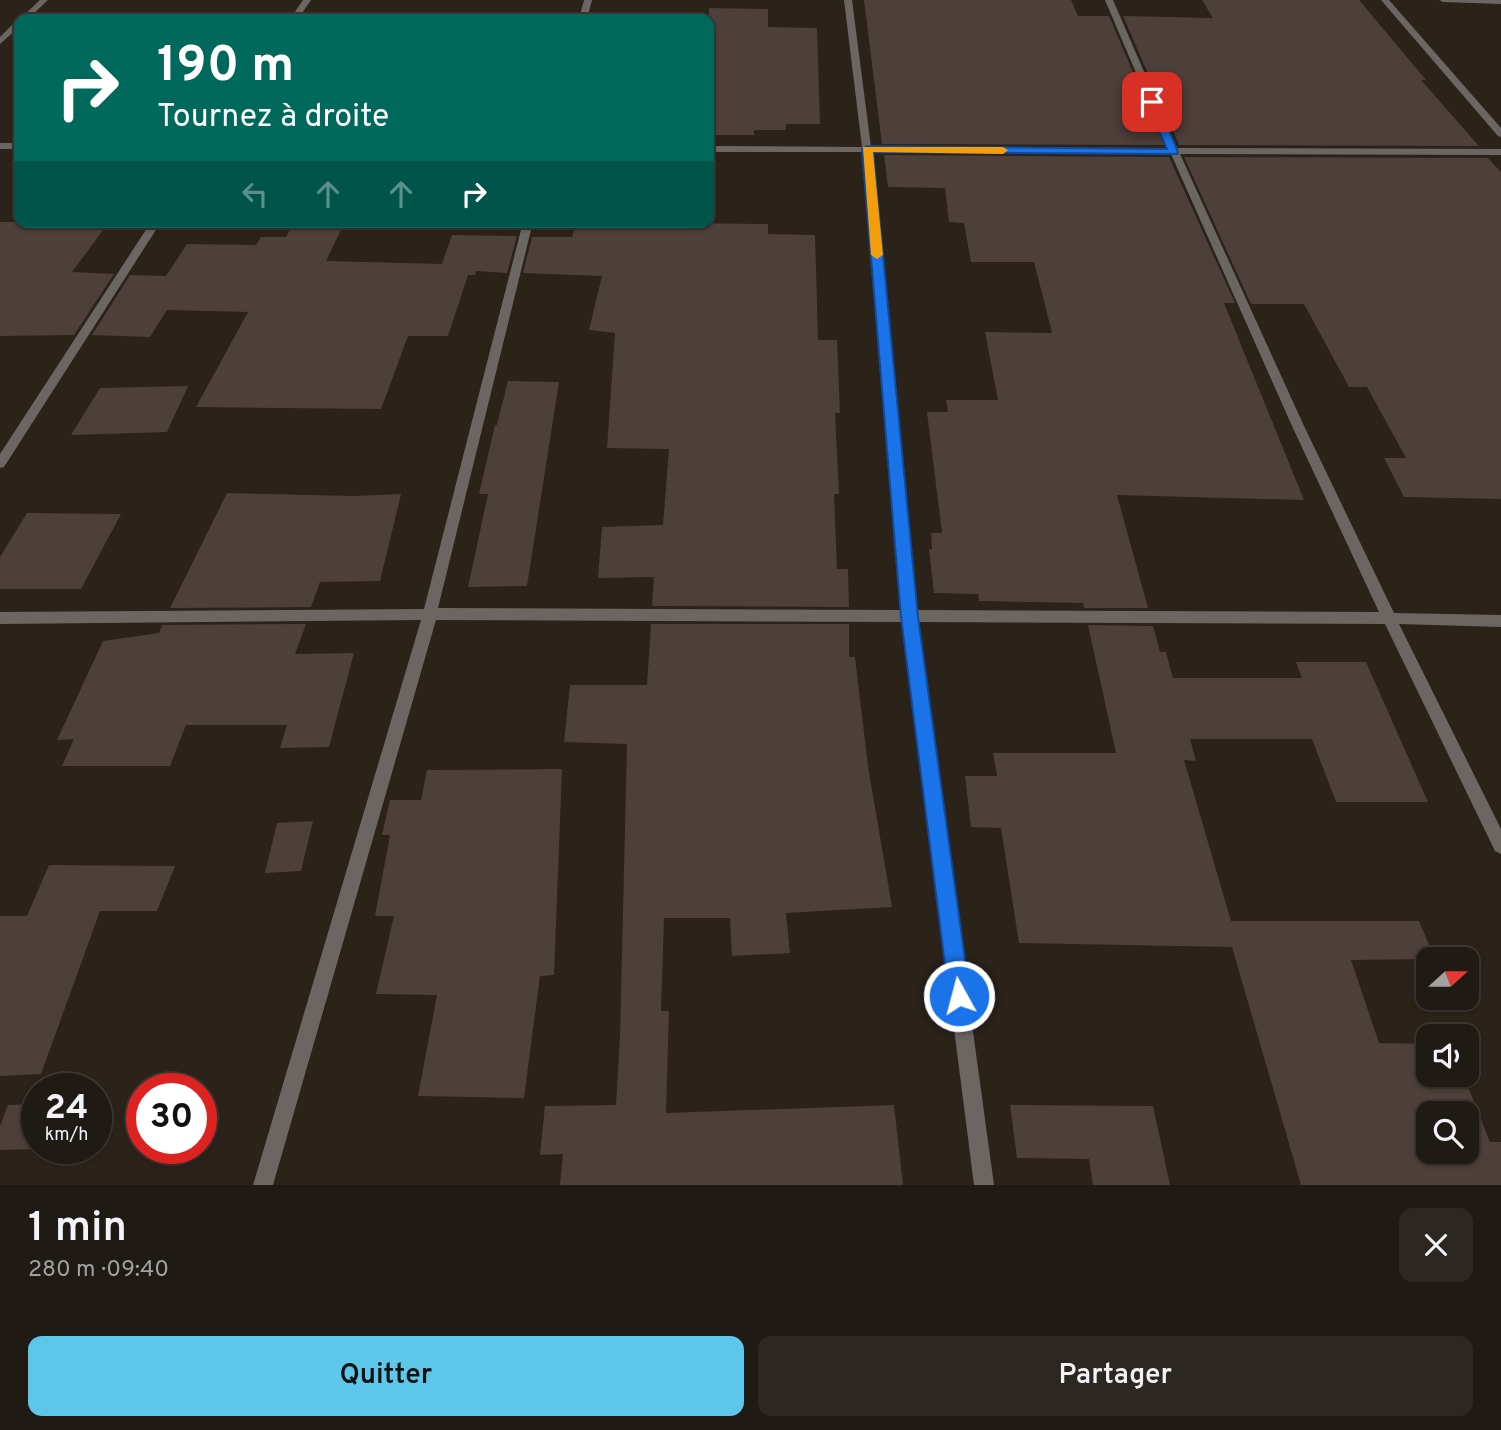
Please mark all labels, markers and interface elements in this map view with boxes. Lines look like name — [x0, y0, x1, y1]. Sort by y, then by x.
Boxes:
text: 190 m — [157, 37, 294, 99]
icon: right — [42, 42, 133, 133]
pin — [1122, 72, 1182, 132]
icon: arrive — [1133, 83, 1171, 121]
text: Tournez à droite — [157, 98, 389, 138]
icon: left — [236, 175, 274, 213]
icon: ahead — [309, 175, 347, 213]
icon: ahead — [382, 175, 420, 213]
icon: right — [455, 175, 493, 213]
north arrow — [1416, 947, 1479, 1010]
map controls — [1416, 947, 1479, 1164]
position arrow — [922, 959, 996, 1033]
button: sound — [1416, 1024, 1479, 1087]
speed limit sign: 30 — [126, 1073, 217, 1164]
text: 24 — [45, 1087, 88, 1131]
button: search — [1416, 1101, 1479, 1164]
text: km/h — [45, 1124, 88, 1147]
text: 1 min — [28, 1203, 127, 1256]
button: close — [1399, 1208, 1473, 1282]
text: 280 m · 09:40 — [28, 1256, 169, 1285]
button: Quitter — [28, 1336, 744, 1416]
button: Partager — [758, 1336, 1473, 1416]

